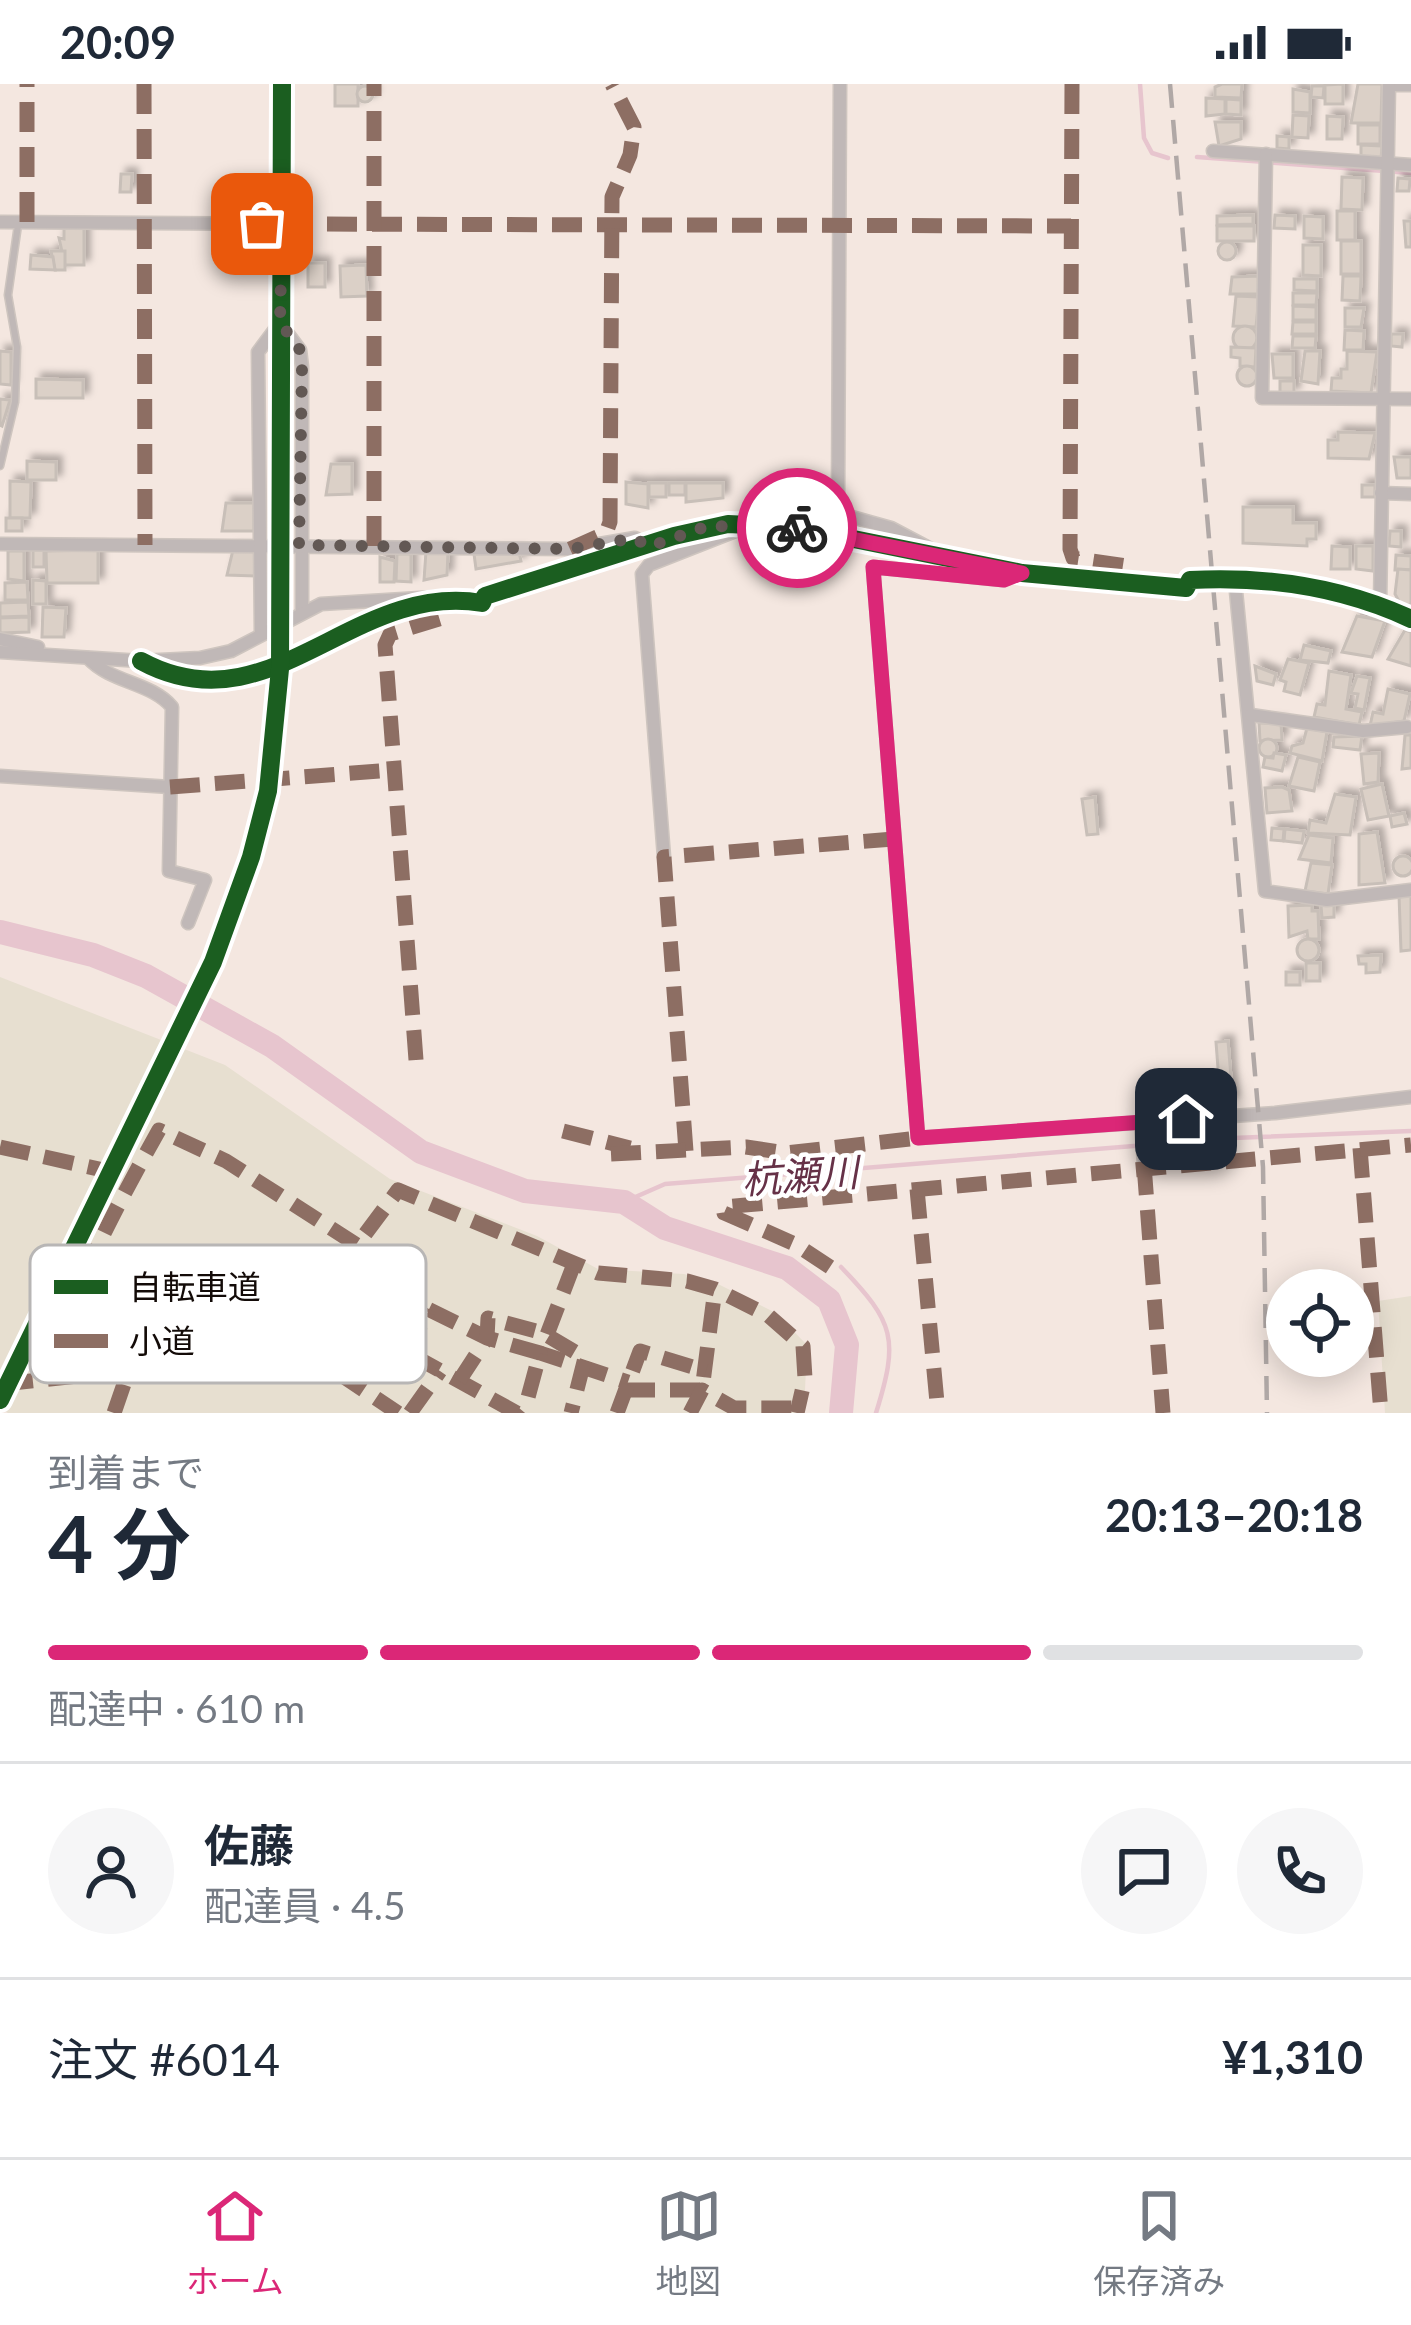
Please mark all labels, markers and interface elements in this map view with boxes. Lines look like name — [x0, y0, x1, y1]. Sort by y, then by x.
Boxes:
text: 20:09 — [60, 15, 176, 69]
pin — [211, 173, 313, 275]
icon: bag — [229, 191, 295, 257]
courier — [737, 468, 857, 588]
icon: bike — [764, 495, 830, 561]
pin — [1135, 1068, 1237, 1170]
icon: home — [1153, 1086, 1219, 1152]
water label: 杭瀬川 — [740, 1148, 864, 1202]
legend — [30, 1245, 426, 1383]
text: 自転車道 — [129, 1266, 261, 1306]
map controls — [1266, 1269, 1374, 1377]
button: locate — [1266, 1269, 1374, 1377]
text: 小道 — [129, 1320, 195, 1360]
text: 到着まで — [48, 1449, 204, 1495]
text: 20:13–20:18 — [1105, 1488, 1363, 1542]
text: 4 分 — [48, 1496, 190, 1590]
text: 配達中 · 610 m — [48, 1685, 305, 1731]
button: person — [48, 1808, 174, 1934]
button: chat — [1081, 1808, 1207, 1934]
button: phone — [1237, 1808, 1363, 1934]
text: 佐藤 — [204, 1818, 294, 1872]
text: 配達員 · 4.5 — [204, 1882, 406, 1928]
text: ¥1,310 — [1222, 2030, 1363, 2084]
text: 注文 #6014 — [48, 2032, 280, 2086]
tab: ホーム — [186, 2183, 284, 2303]
tab: 地図 — [656, 2183, 722, 2303]
tab: 保存済み — [1093, 2183, 1225, 2303]

